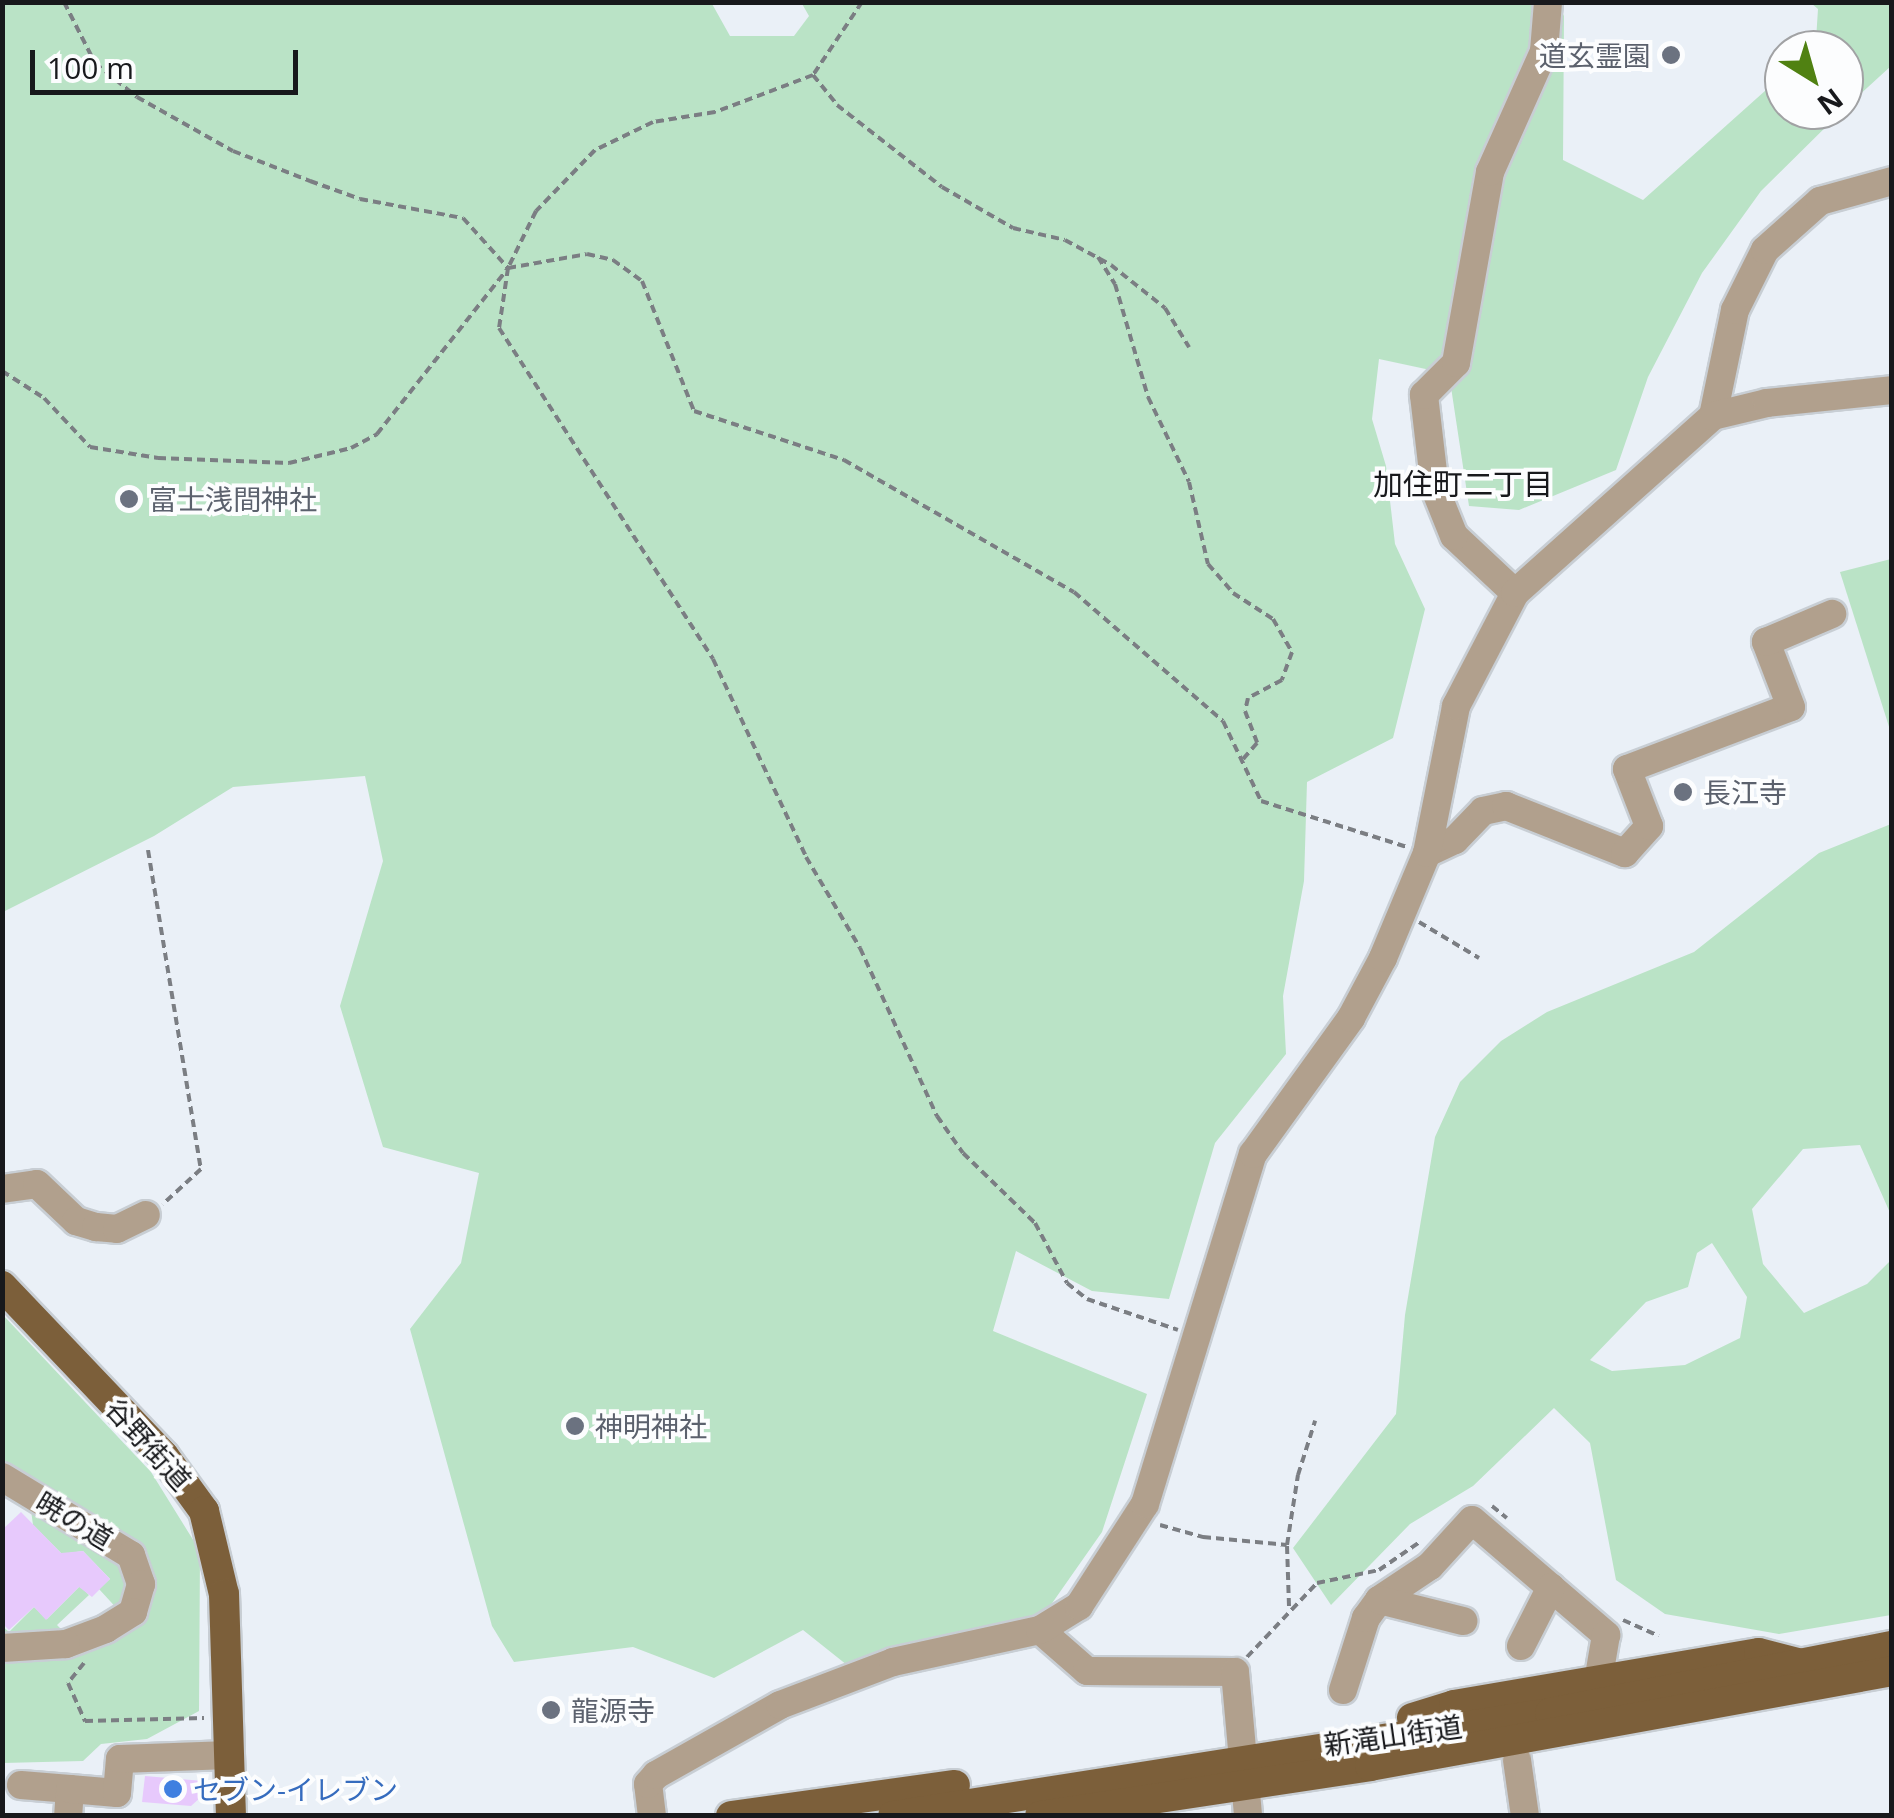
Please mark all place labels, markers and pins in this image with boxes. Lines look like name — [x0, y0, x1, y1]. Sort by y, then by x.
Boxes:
place label: 道玄霊園 — [1539, 38, 1651, 72]
marker: 道玄霊園 — [1660, 44, 1682, 66]
place label: 富士浅間神社 — [149, 482, 317, 516]
marker: 富士浅間神社 — [118, 488, 140, 510]
place label: 長江寺 — [1703, 775, 1787, 809]
marker: 長江寺 — [1672, 781, 1694, 803]
place label: 神明神社 — [595, 1409, 707, 1443]
marker: 神明神社 — [564, 1415, 586, 1437]
place label: 龍源寺 — [571, 1693, 655, 1727]
marker: 龍源寺 — [540, 1699, 562, 1721]
place label: セブン-イレブン — [193, 1772, 398, 1806]
marker: セブン-イレブン — [162, 1778, 184, 1800]

